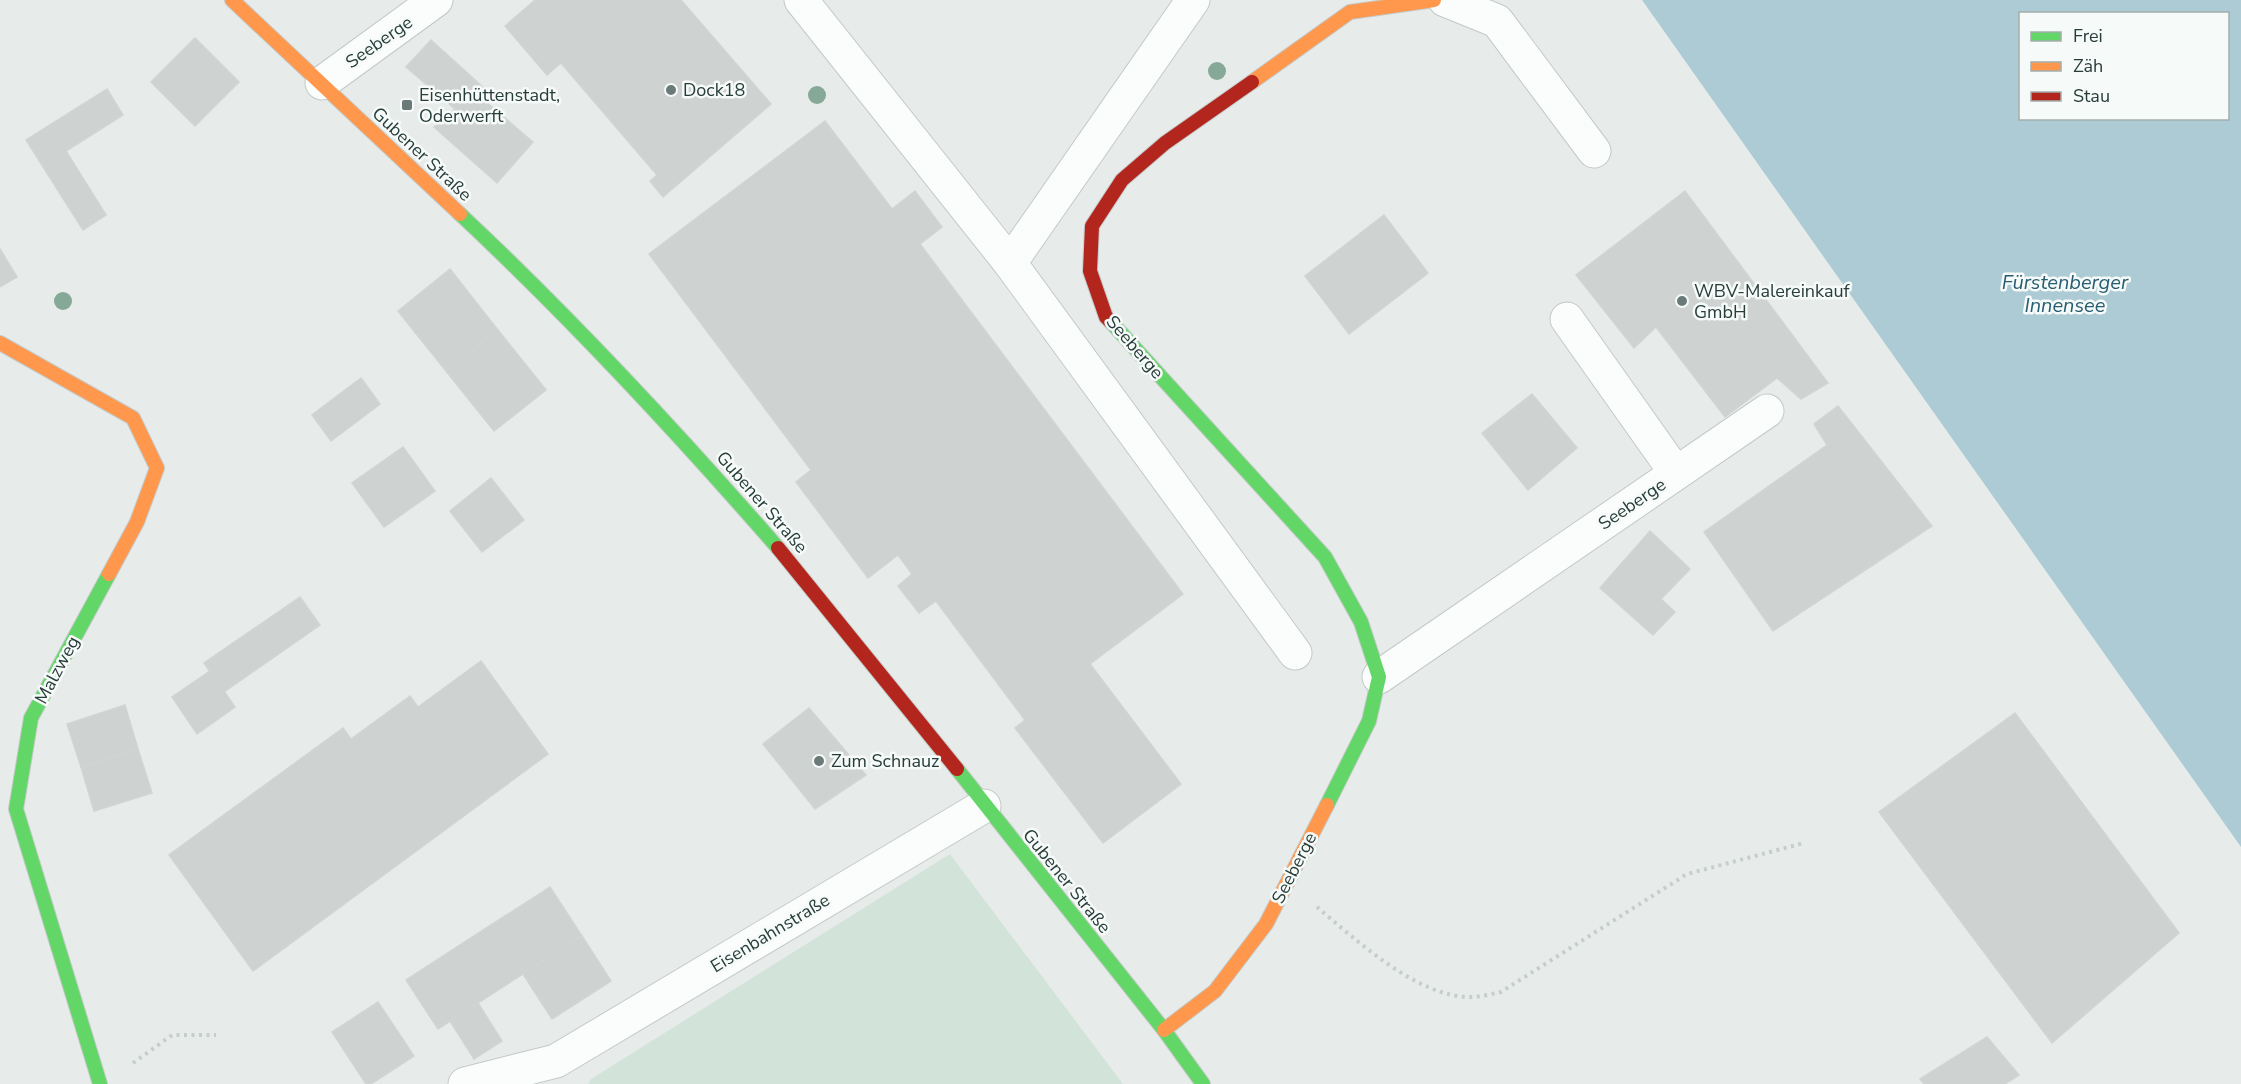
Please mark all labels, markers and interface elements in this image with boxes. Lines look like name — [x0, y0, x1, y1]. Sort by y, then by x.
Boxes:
street label: Seeberge — [341, 10, 417, 74]
legend — [2019, 12, 2229, 120]
text: Frei — [2073, 24, 2103, 48]
text: Zäh — [2073, 54, 2103, 78]
place label: Dock18 — [683, 78, 745, 102]
place label: Eisenhüttenstadt, Oderwerft — [419, 83, 560, 128]
marker: Dock18 — [664, 83, 678, 97]
text: Stau — [2073, 84, 2110, 108]
marker: Eisenhüttenstadt, Oderwerft — [400, 98, 414, 112]
street label: Gubener Straße — [367, 102, 477, 206]
water label: Fürstenberger Innensee — [2002, 269, 2129, 319]
place label: WBV-Malereinkauf GmbH — [1694, 279, 1851, 324]
marker: WBV-Malereinkauf GmbH — [1675, 294, 1689, 308]
street label: Seeberge — [1101, 310, 1169, 384]
street label: Gubener Straße — [711, 446, 813, 558]
street label: Seeberge — [1593, 473, 1671, 535]
street label: Malzweg — [29, 632, 85, 708]
place label: Zum Schnauz — [831, 749, 939, 773]
marker: Zum Schnauz — [812, 754, 826, 768]
street label: Gubener Straße — [1017, 824, 1117, 938]
street label: Seeberge — [1266, 828, 1322, 908]
street label: Eisenbahnstraße — [706, 888, 834, 978]

